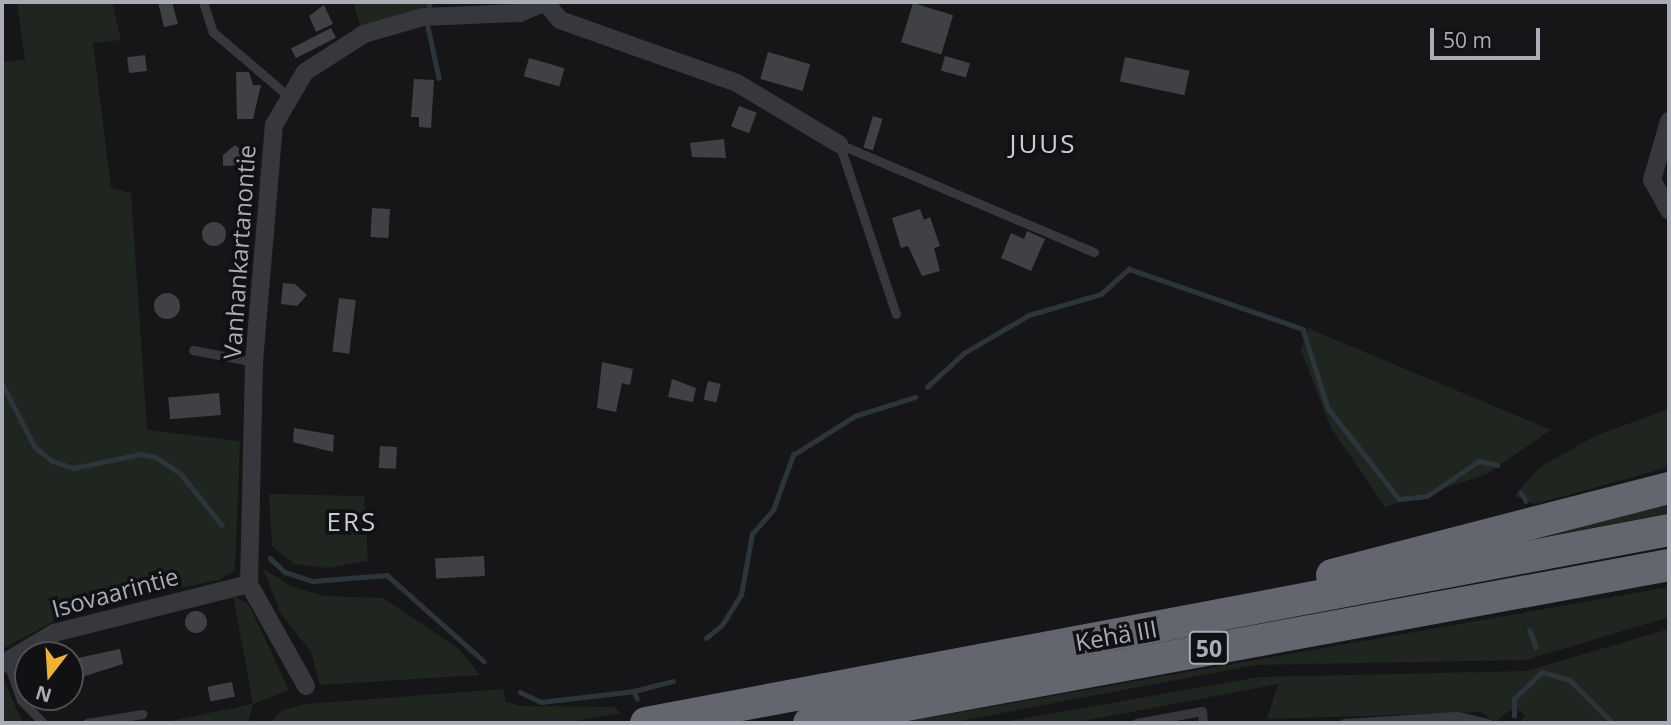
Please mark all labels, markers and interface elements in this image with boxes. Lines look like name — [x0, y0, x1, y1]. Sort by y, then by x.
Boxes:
scale bar — [1433, 14, 1543, 58]
text: 50 m — [1443, 26, 1492, 54]
district label: JUUS — [1010, 128, 1076, 160]
street label: Vanhankartanontie — [217, 144, 261, 360]
district label: ERS — [327, 506, 377, 538]
street label: Isovaarintie — [49, 561, 181, 623]
street label: Kehä III — [1073, 614, 1159, 656]
road number: 50 — [1188, 628, 1230, 668]
north arrow — [14, 641, 84, 711]
text: N — [32, 679, 55, 709]

